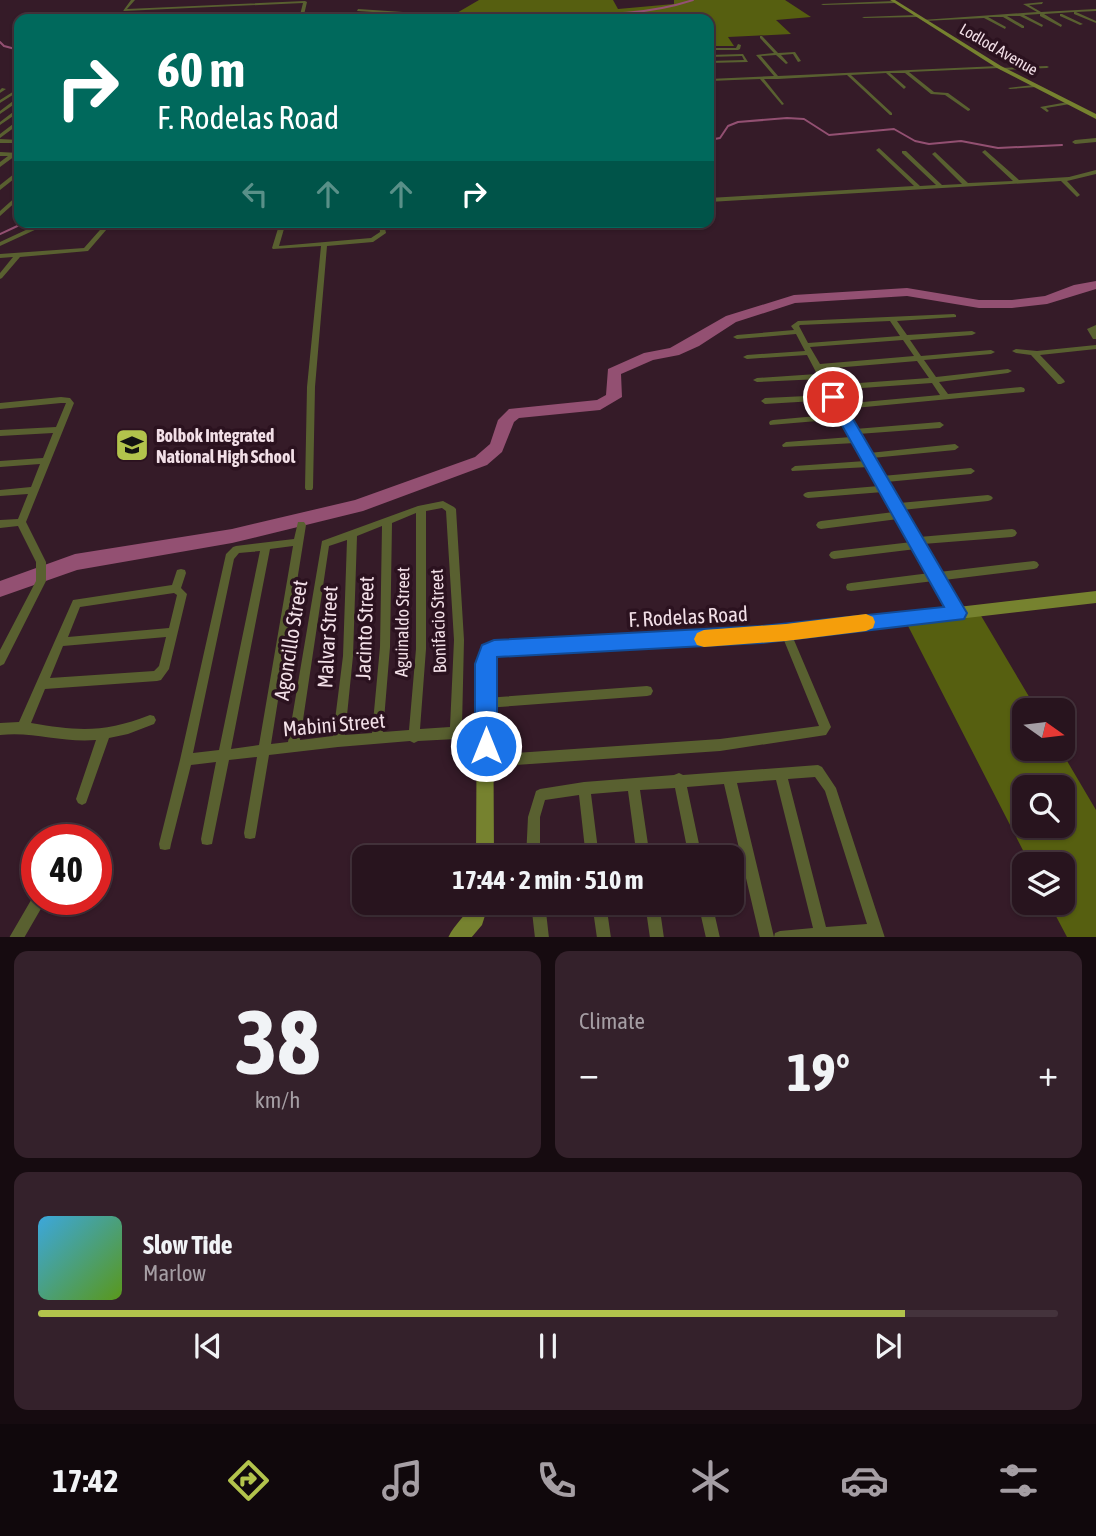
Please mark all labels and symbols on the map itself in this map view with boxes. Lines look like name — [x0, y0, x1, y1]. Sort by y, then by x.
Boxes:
street label: Lodlod Avenue — [957, 19, 1041, 79]
pin — [803, 367, 863, 427]
place label: Bolbok Integrated National High School — [156, 425, 296, 467]
school or university icon: Bolbok Integrated National High School — [113, 426, 151, 464]
street label: Aguinaldo Street — [391, 567, 413, 677]
street label: Bonifacio Street — [426, 568, 450, 674]
street label: Jacinto Street — [350, 576, 378, 680]
street label: Agoncillo Street — [269, 578, 311, 702]
street label: Malvar Street — [312, 585, 342, 689]
street label: F. Rodelas Road — [628, 601, 748, 631]
north arrow — [1012, 698, 1074, 761]
street label: Mabini Street — [282, 708, 386, 740]
position arrow — [449, 709, 523, 783]
speed limit sign: 40 — [21, 824, 112, 915]

